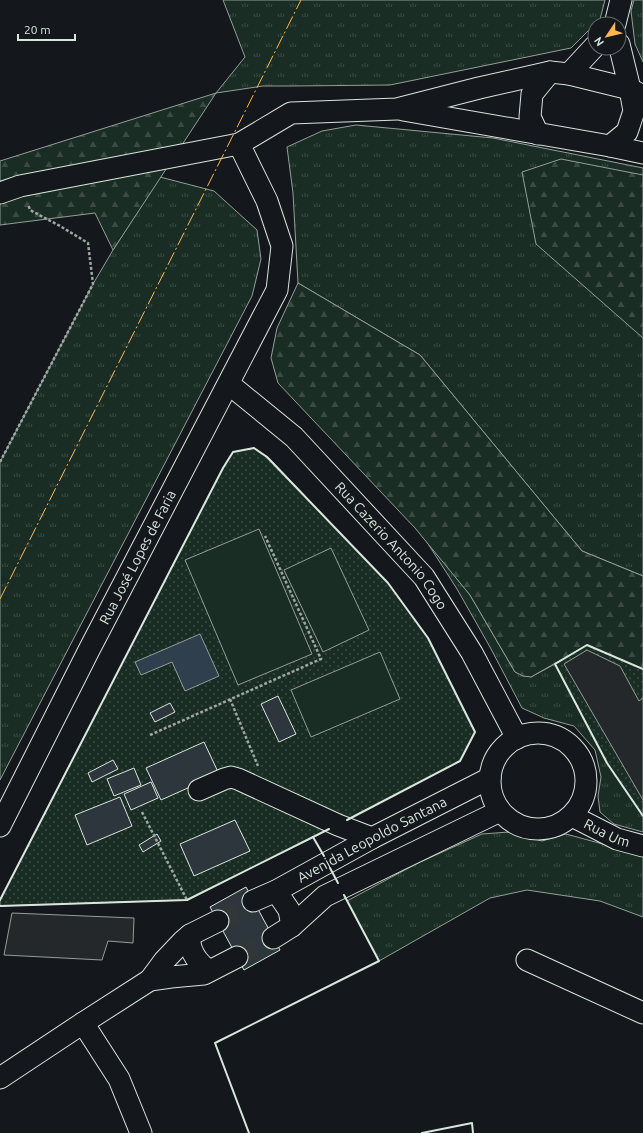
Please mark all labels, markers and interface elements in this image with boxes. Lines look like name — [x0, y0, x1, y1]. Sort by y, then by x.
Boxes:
scale bar — [18, 16, 75, 42]
north arrow — [587, 16, 627, 56]
text: 20 m — [24, 23, 51, 36]
text: N — [592, 35, 606, 49]
street label: Rua Cazerio Antonio Cogo — [332, 479, 451, 613]
street label: Rua José Lopes de Faria — [96, 487, 179, 627]
street label: Avenida Leopoldo Santana — [295, 793, 449, 886]
street label: Rua Um — [581, 816, 632, 850]

